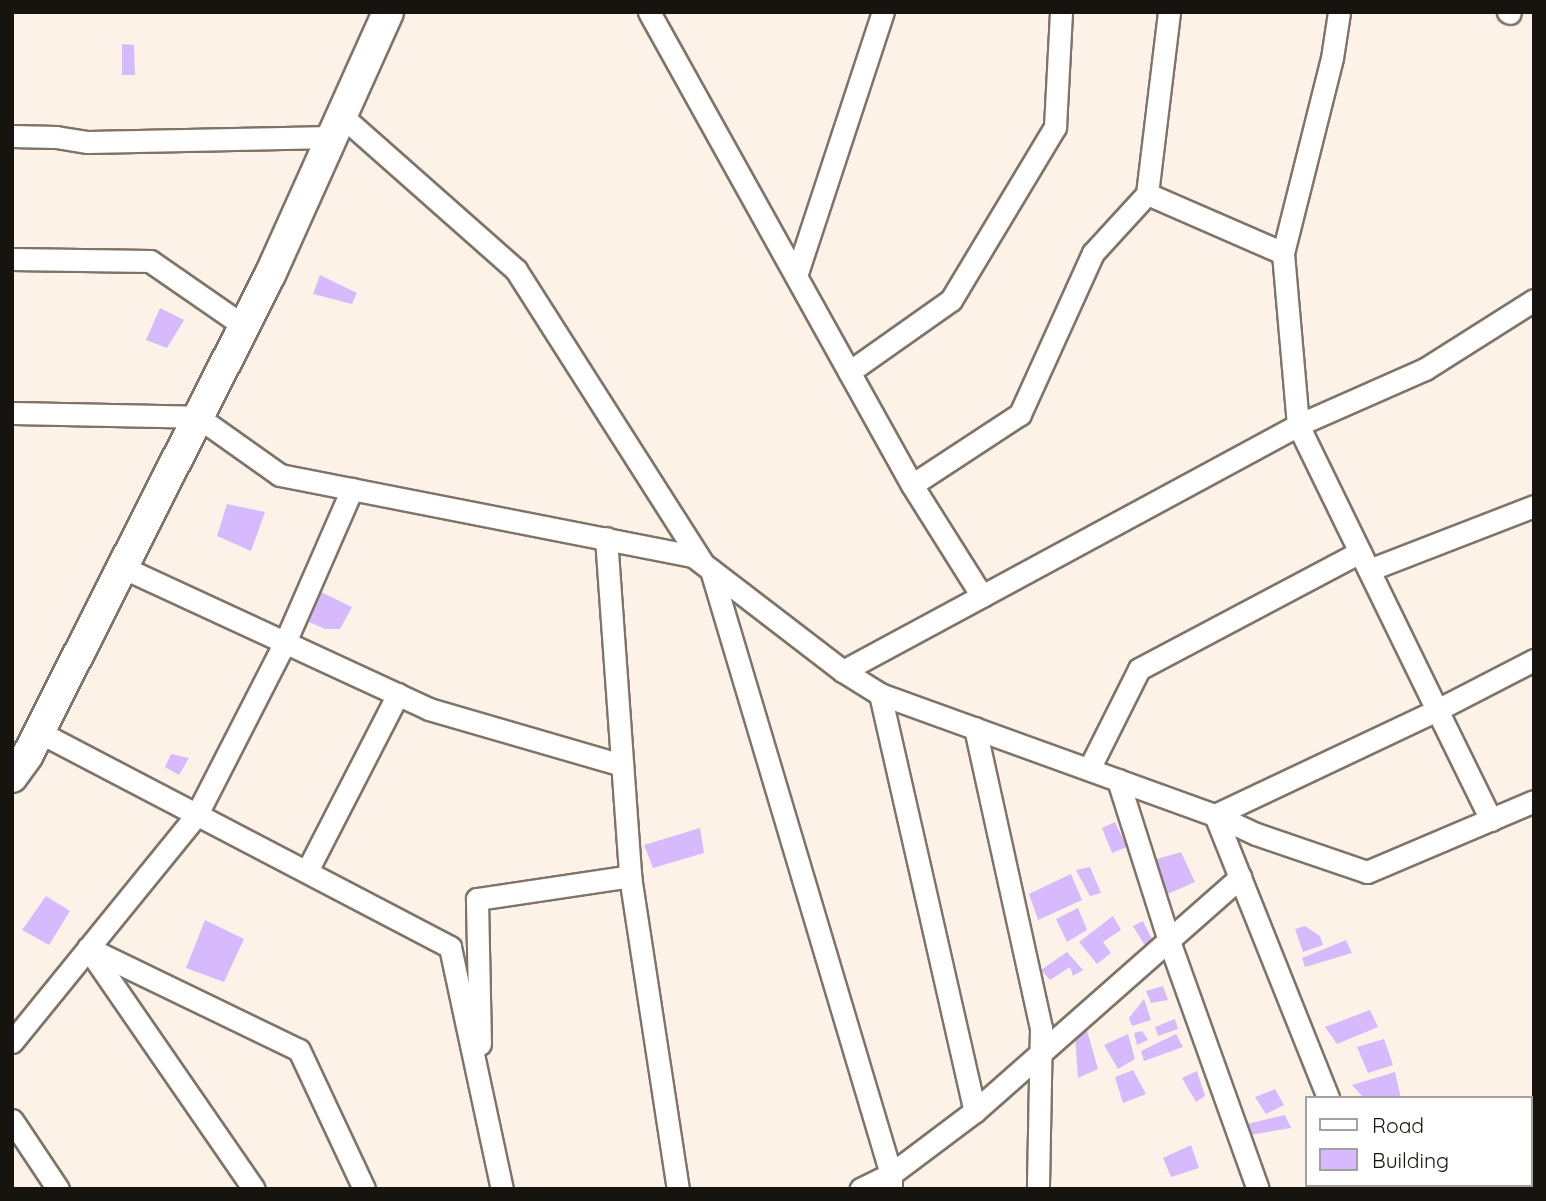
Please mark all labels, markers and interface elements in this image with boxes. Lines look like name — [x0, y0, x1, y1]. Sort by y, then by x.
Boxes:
legend — [1304, 1096, 1532, 1187]
text: Road — [1372, 1112, 1424, 1138]
text: Building — [1372, 1147, 1449, 1173]

